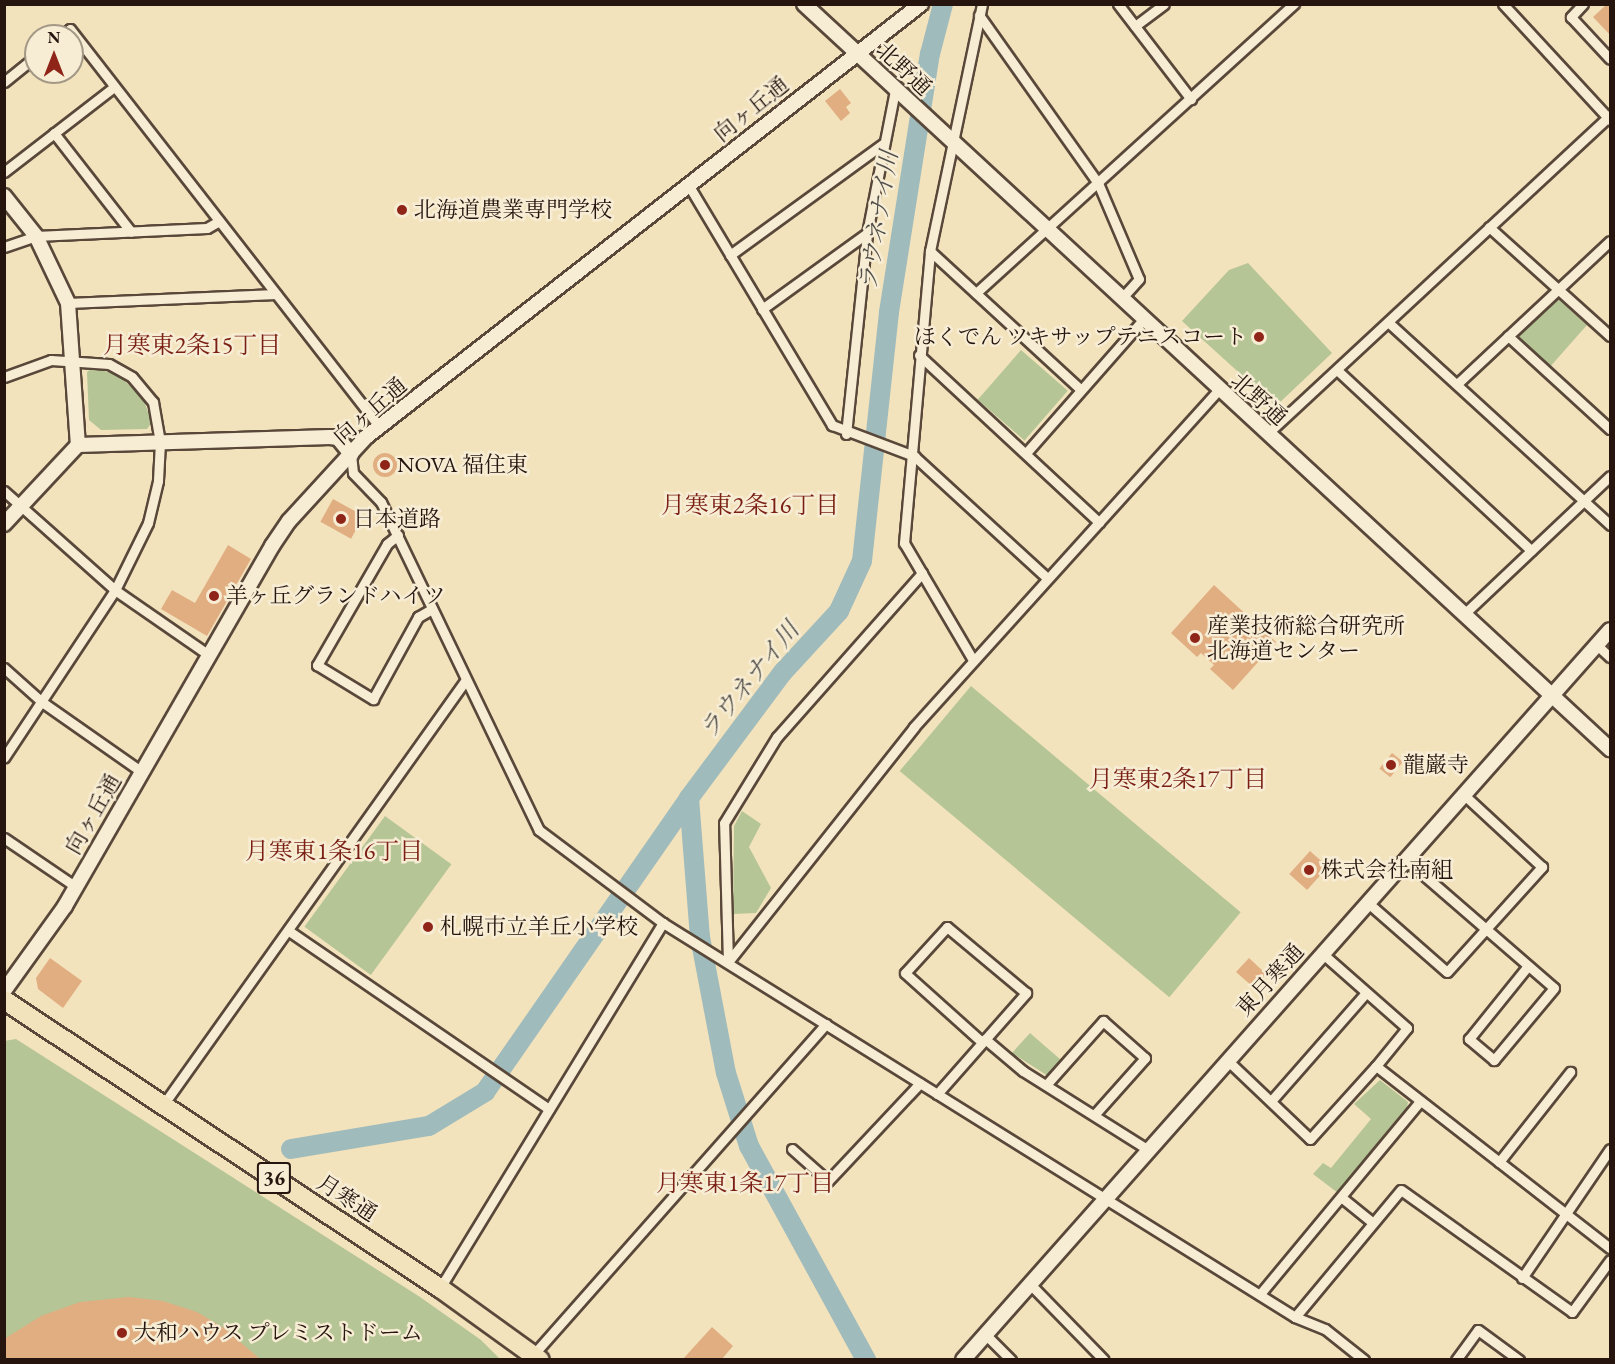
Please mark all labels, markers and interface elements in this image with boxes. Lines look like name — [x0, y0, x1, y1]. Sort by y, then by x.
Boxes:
north arrow — [24, 24, 84, 84]
text: N — [48, 27, 60, 48]
street label: 北野通 — [871, 37, 937, 101]
street label: 向ヶ丘通 — [708, 71, 794, 147]
water label: ラウネナイ川 — [853, 148, 903, 294]
place label: 北海道農業専門学校 — [414, 197, 612, 223]
marker: 北海道農業専門学校 — [395, 203, 409, 217]
place label: ほくでん ツキサップテニスコート — [913, 324, 1247, 350]
marker: ほくでん ツキサップテニスコート — [1252, 330, 1266, 344]
district label: 月寒東2条15丁目 — [103, 331, 281, 359]
street label: 北野通 — [1226, 367, 1292, 431]
street label: 向ヶ丘通 — [328, 372, 412, 450]
place label: NOVA 福住東 — [397, 452, 528, 478]
marker: NOVA 福住東 — [378, 458, 392, 472]
district label: 月寒東2条16丁目 — [661, 491, 839, 519]
place label: 日本道路 — [353, 506, 441, 532]
marker: 日本道路 — [334, 512, 348, 526]
place label: 羊ヶ丘グランドハイツ — [226, 583, 446, 609]
marker: 羊ヶ丘グランドハイツ — [207, 589, 221, 603]
place label: 産業技術総合研究所 北海道センター — [1207, 612, 1405, 664]
water label: ラウネナイ川 — [692, 615, 806, 745]
marker: 産業技術総合研究所 北海道センター — [1188, 631, 1202, 645]
place label: 龍巌寺 — [1403, 752, 1469, 778]
marker: 龍巌寺 — [1384, 758, 1398, 772]
district label: 月寒東2条17丁目 — [1089, 765, 1267, 793]
street label: 向ヶ丘通 — [60, 769, 126, 859]
district label: 月寒東1条16丁目 — [245, 837, 423, 865]
place label: 株式会社南組 — [1321, 857, 1453, 883]
marker: 株式会社南組 — [1302, 863, 1316, 877]
place label: 札幌市立羊丘小学校 — [440, 914, 638, 940]
marker: 札幌市立羊丘小学校 — [421, 920, 435, 934]
street label: 東月寒通 — [1231, 938, 1309, 1022]
road number: 36 — [256, 1160, 292, 1196]
street label: 月寒通 — [312, 1169, 382, 1227]
district label: 月寒東1条17丁目 — [656, 1169, 834, 1197]
place label: 大和ハウス プレミストドーム — [134, 1320, 424, 1346]
marker: 大和ハウス プレミストドーム — [115, 1326, 129, 1340]

